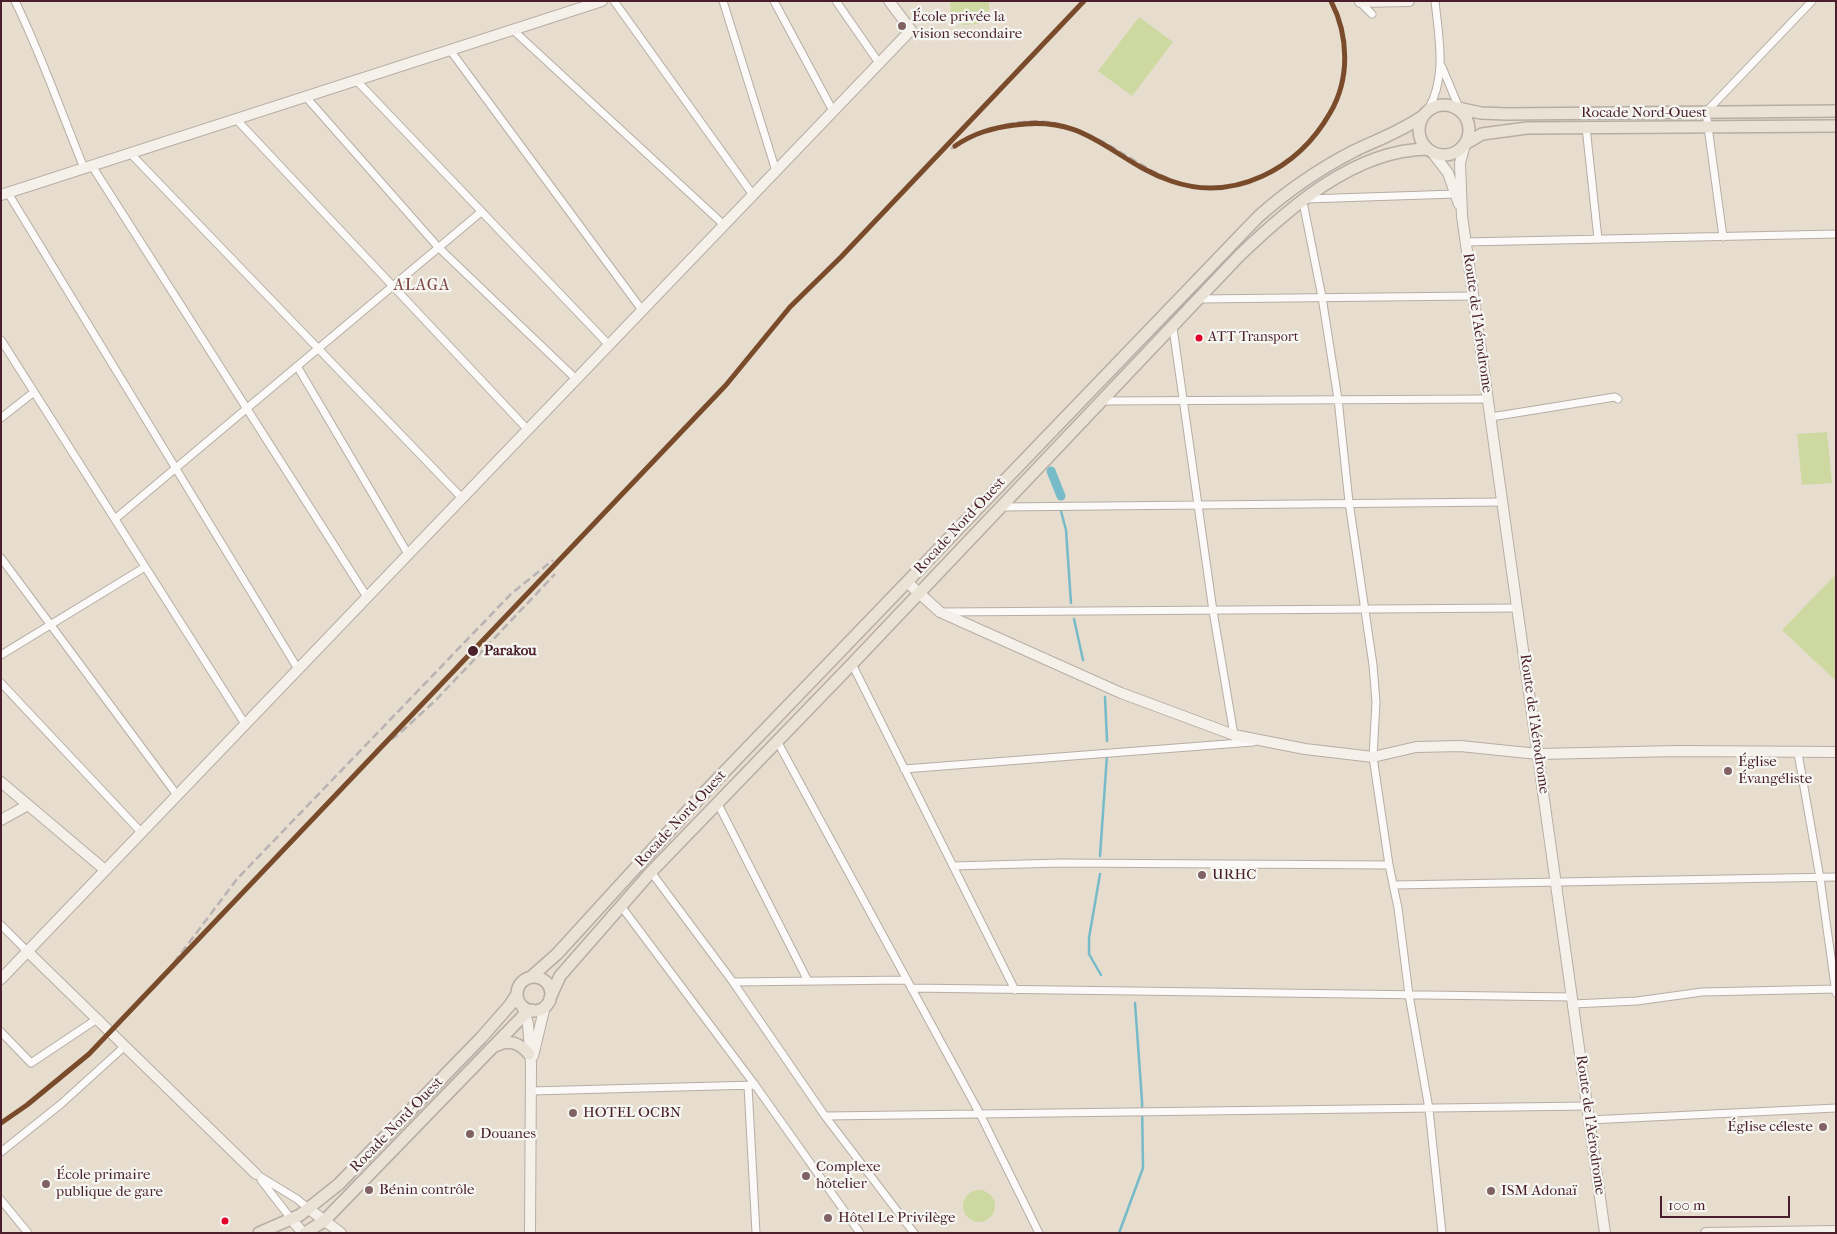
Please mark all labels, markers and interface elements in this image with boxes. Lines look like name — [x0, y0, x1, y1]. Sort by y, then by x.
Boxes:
place label: École privée la vision secondaire — [912, 8, 1022, 43]
marker: École privée la vision secondaire — [896, 20, 908, 32]
street label: Rocade Nord-Ouest — [1581, 104, 1707, 122]
street label: Route de l'Aérodrome — [1458, 252, 1496, 394]
district label: ALAGA — [393, 276, 451, 296]
place label: ATT Transport — [1208, 330, 1299, 346]
marker: ATT Transport — [1194, 333, 1204, 343]
street label: Rocade Nord-Ouest — [910, 474, 1010, 578]
place label: Parakou — [484, 642, 537, 660]
marker: Parakou — [466, 644, 480, 658]
street label: Route de l'Aérodrome — [1515, 653, 1553, 795]
place label: Église Évangéliste — [1738, 753, 1812, 788]
marker: Église Évangéliste — [1722, 765, 1734, 777]
street label: Rocade Nord-Ouest — [631, 767, 731, 871]
place label: URHC — [1212, 866, 1256, 884]
marker: URHC — [1196, 869, 1208, 881]
street label: Route de l'Aérodrome — [1571, 1054, 1609, 1196]
street label: Rocade Nord-Ouest — [347, 1073, 447, 1177]
place label: HOTEL OCBN — [583, 1104, 681, 1122]
marker: HOTEL OCBN — [567, 1107, 579, 1119]
place label: Église céleste — [1727, 1118, 1813, 1136]
marker: Église céleste — [1817, 1121, 1829, 1133]
place label: Douanes — [480, 1125, 536, 1143]
marker: Douanes — [464, 1128, 476, 1140]
place label: Complexe hôtelier — [816, 1158, 880, 1193]
place label: École primaire publique de gare — [56, 1166, 163, 1201]
marker: Complexe hôtelier — [800, 1170, 812, 1182]
marker: École primaire publique de gare — [40, 1178, 52, 1190]
place label: Bénin contrôle — [379, 1181, 475, 1199]
place label: ISM Adonaï — [1501, 1182, 1577, 1200]
marker: Bénin contrôle — [363, 1184, 375, 1196]
marker: ISM Adonaï — [1485, 1185, 1497, 1197]
scale bar — [1662, 1186, 1792, 1218]
text: 100 m — [1668, 1196, 1706, 1214]
place label: Hôtel Le Privilège — [838, 1209, 955, 1227]
marker: Hôtel Le Privilège — [822, 1212, 834, 1224]
unlabelled marker — [220, 1216, 230, 1226]

